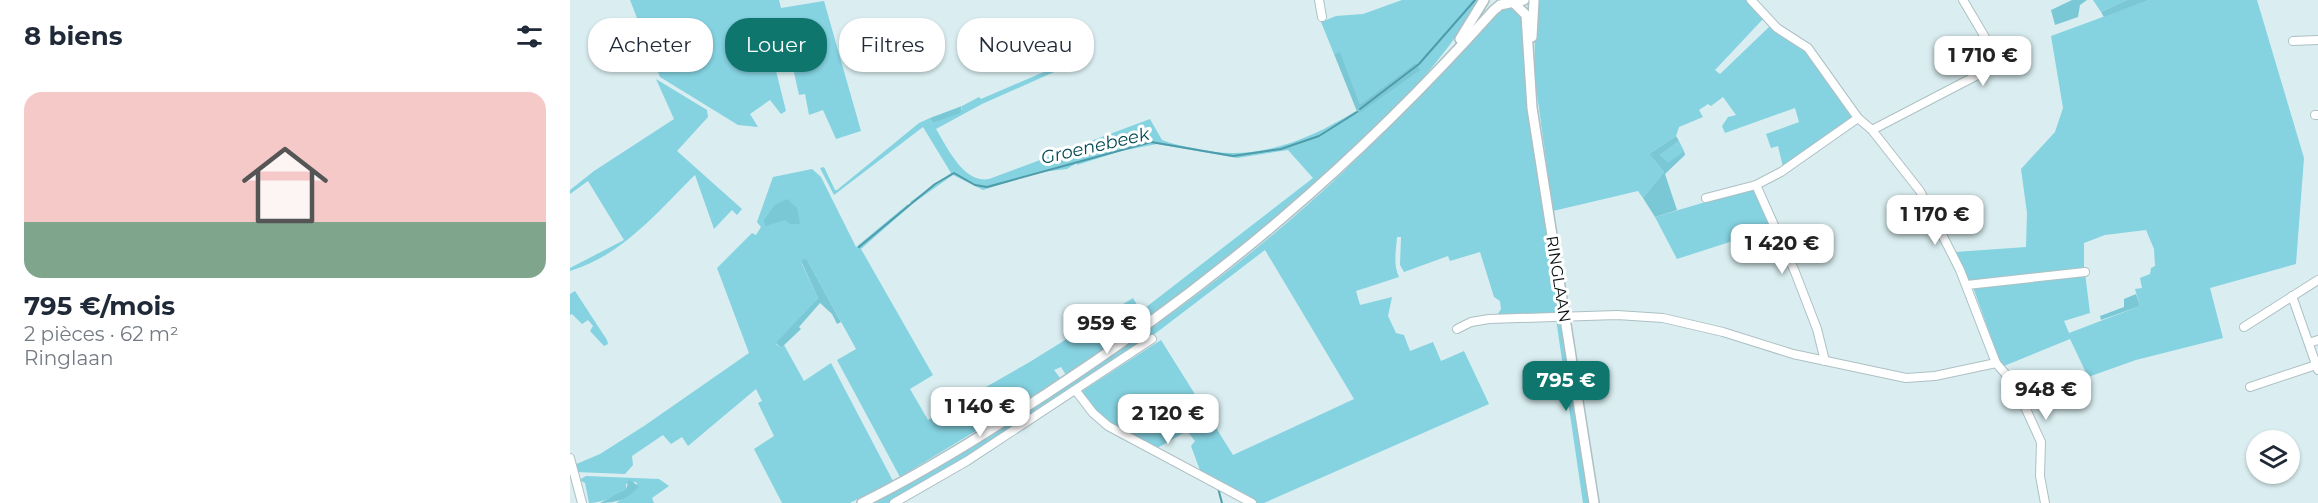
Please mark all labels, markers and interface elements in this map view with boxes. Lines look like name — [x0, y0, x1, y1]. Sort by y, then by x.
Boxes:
chip: Acheter — [588, 18, 713, 72]
chip: Louer — [725, 18, 827, 72]
chip: Filtres — [839, 18, 945, 72]
chip: Nouveau — [957, 18, 1094, 72]
text: 8 biens — [24, 20, 122, 52]
icon: filters — [513, 20, 546, 53]
pin: 1 710 € — [1928, 36, 2038, 87]
text: 1 710 € — [1948, 43, 2018, 67]
water label: Groenebeek — [1039, 123, 1153, 169]
icon: home — [231, 131, 339, 239]
pin: 1 170 € — [1880, 195, 1990, 246]
text: 1 170 € — [1901, 202, 1969, 226]
pin: 1 420 € — [1727, 224, 1837, 275]
text: 1 420 € — [1745, 231, 1819, 255]
street label: RINGLAAN — [1542, 234, 1575, 324]
text: 795 €/mois — [24, 290, 175, 322]
pin: 959 € — [1065, 304, 1149, 355]
text: 959 € — [1077, 311, 1137, 335]
text: 2 pièces · 62 m² — [24, 322, 179, 346]
text: Ringlaan — [24, 346, 114, 370]
pin: 795 € — [1524, 361, 1608, 412]
text: 795 € — [1537, 368, 1595, 392]
pin: 948 € — [2004, 370, 2088, 421]
text: 948 € — [2015, 377, 2077, 401]
pin: 1 140 € — [925, 387, 1035, 438]
text: 1 140 € — [945, 394, 1015, 418]
pin: 2 120 € — [1113, 394, 1223, 445]
text: 2 120 € — [1132, 401, 1204, 425]
map controls — [2246, 430, 2300, 484]
button: layers — [2246, 430, 2300, 484]

